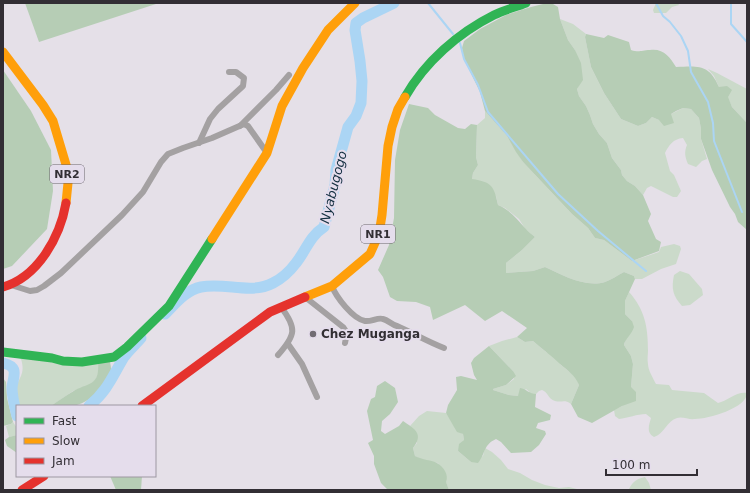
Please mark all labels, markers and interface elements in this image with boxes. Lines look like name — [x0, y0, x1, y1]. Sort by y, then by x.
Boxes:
water label: Nyabugogo — [317, 149, 350, 225]
road number: NR2 — [50, 165, 84, 183]
road number: NR1 — [361, 225, 395, 243]
place label: Chez Muganga — [321, 327, 420, 341]
marker: Chez Muganga — [308, 329, 318, 339]
legend — [16, 405, 156, 477]
text: Fast — [52, 414, 76, 428]
text: Slow — [52, 434, 80, 448]
scale bar — [606, 451, 697, 477]
text: Jam — [51, 454, 75, 468]
text: 100 m — [612, 458, 650, 472]

